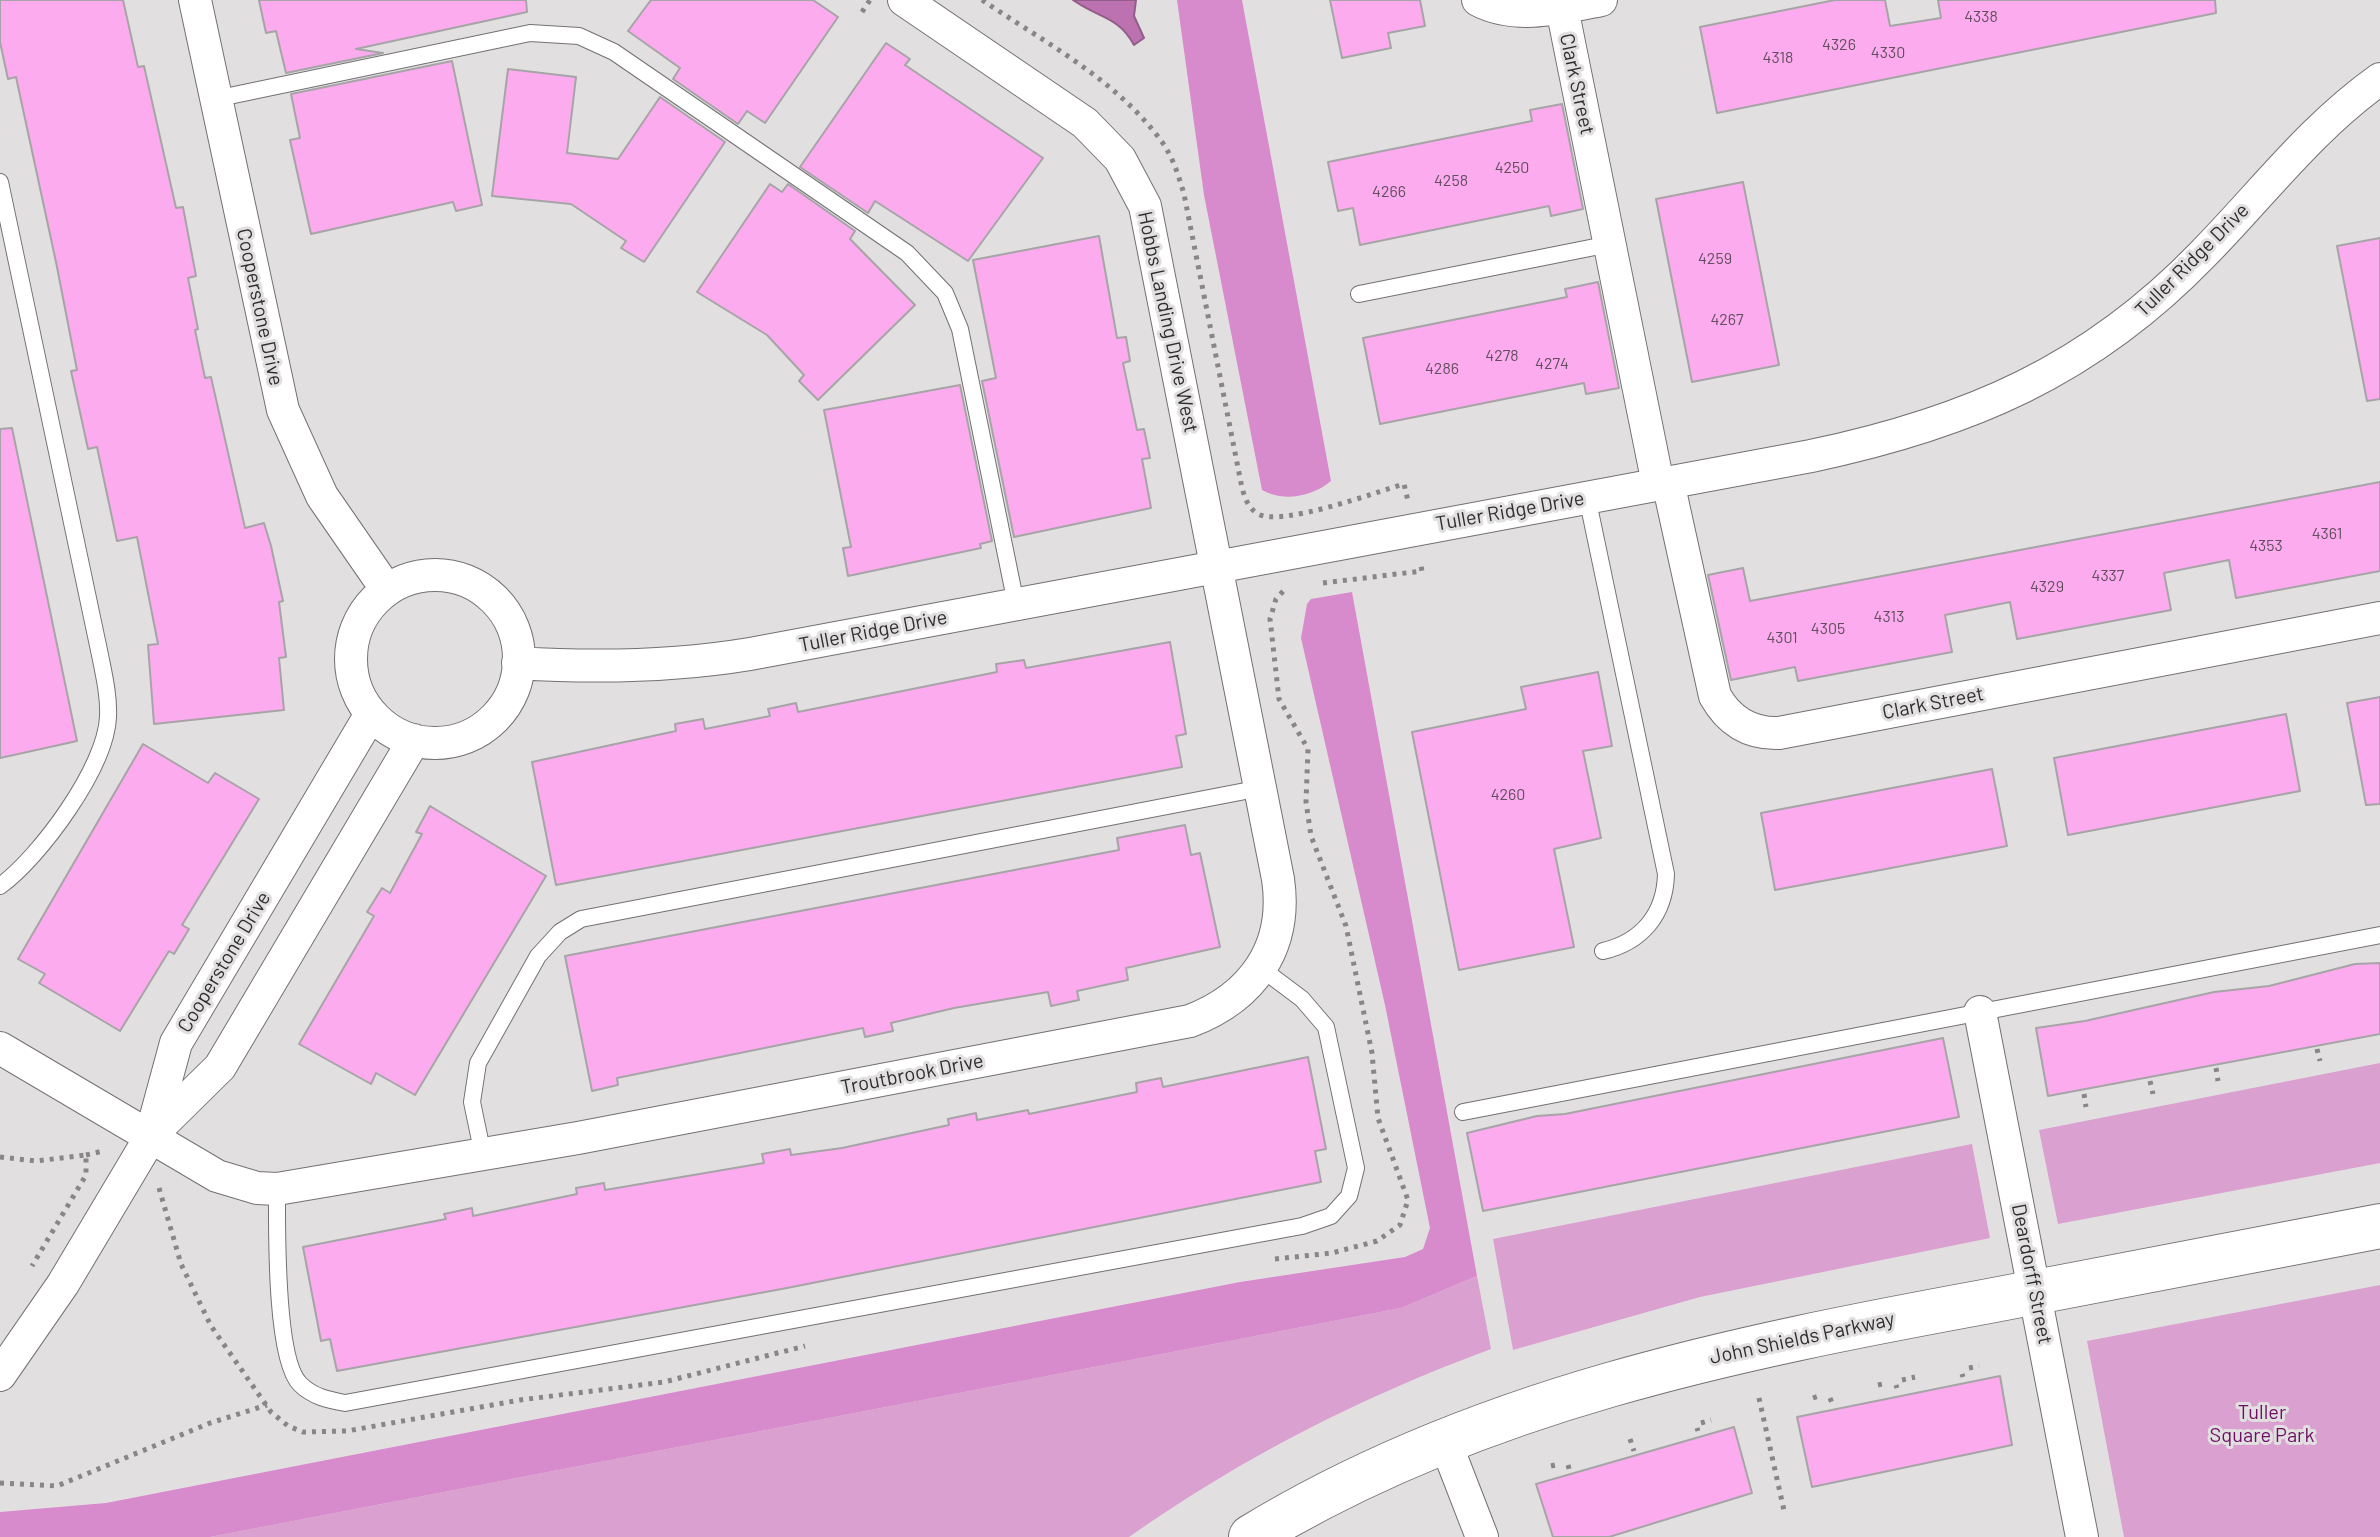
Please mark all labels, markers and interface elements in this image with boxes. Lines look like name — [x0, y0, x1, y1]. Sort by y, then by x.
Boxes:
house number: 4338 — [1964, 7, 1998, 27]
street label: Clark Street — [1555, 31, 1599, 137]
house number: 4326 — [1822, 35, 1856, 55]
house number: 4330 — [1871, 43, 1905, 63]
house number: 4318 — [1763, 48, 1793, 68]
house number: 4250 — [1495, 158, 1529, 178]
house number: 4258 — [1434, 171, 1468, 191]
house number: 4266 — [1372, 182, 1406, 202]
street label: Tuller Ridge Drive — [2130, 198, 2254, 322]
street label: Hobbs Landing Drive West — [1133, 209, 1203, 435]
street label: Cooperstone Drive — [232, 226, 288, 388]
house number: 4259 — [1698, 249, 1732, 269]
house number: 4267 — [1710, 310, 1744, 330]
house number: 4278 — [1485, 346, 1519, 366]
house number: 4274 — [1535, 354, 1569, 374]
house number: 4286 — [1425, 359, 1459, 379]
street label: Tuller Ridge Drive — [1434, 486, 1586, 536]
house number: 4361 — [2312, 524, 2342, 544]
house number: 4353 — [2249, 536, 2283, 556]
house number: 4337 — [2092, 566, 2124, 586]
house number: 4329 — [2030, 577, 2064, 597]
street label: Tuller Ridge Drive — [797, 605, 949, 657]
house number: 4313 — [1874, 607, 1904, 627]
house number: 4305 — [1811, 619, 1845, 639]
house number: 4301 — [1766, 628, 1798, 648]
street label: Clark Street — [1880, 681, 1986, 725]
house number: 4260 — [1491, 785, 1525, 805]
street label: Cooperstone Drive — [173, 887, 275, 1037]
street label: Troutbrook Drive — [839, 1048, 985, 1100]
street label: Deardorff Street — [2007, 1202, 2057, 1346]
street label: John Shields Parkway — [1707, 1307, 1897, 1369]
park label: Tuller Square Park — [2210, 1400, 2314, 1447]

